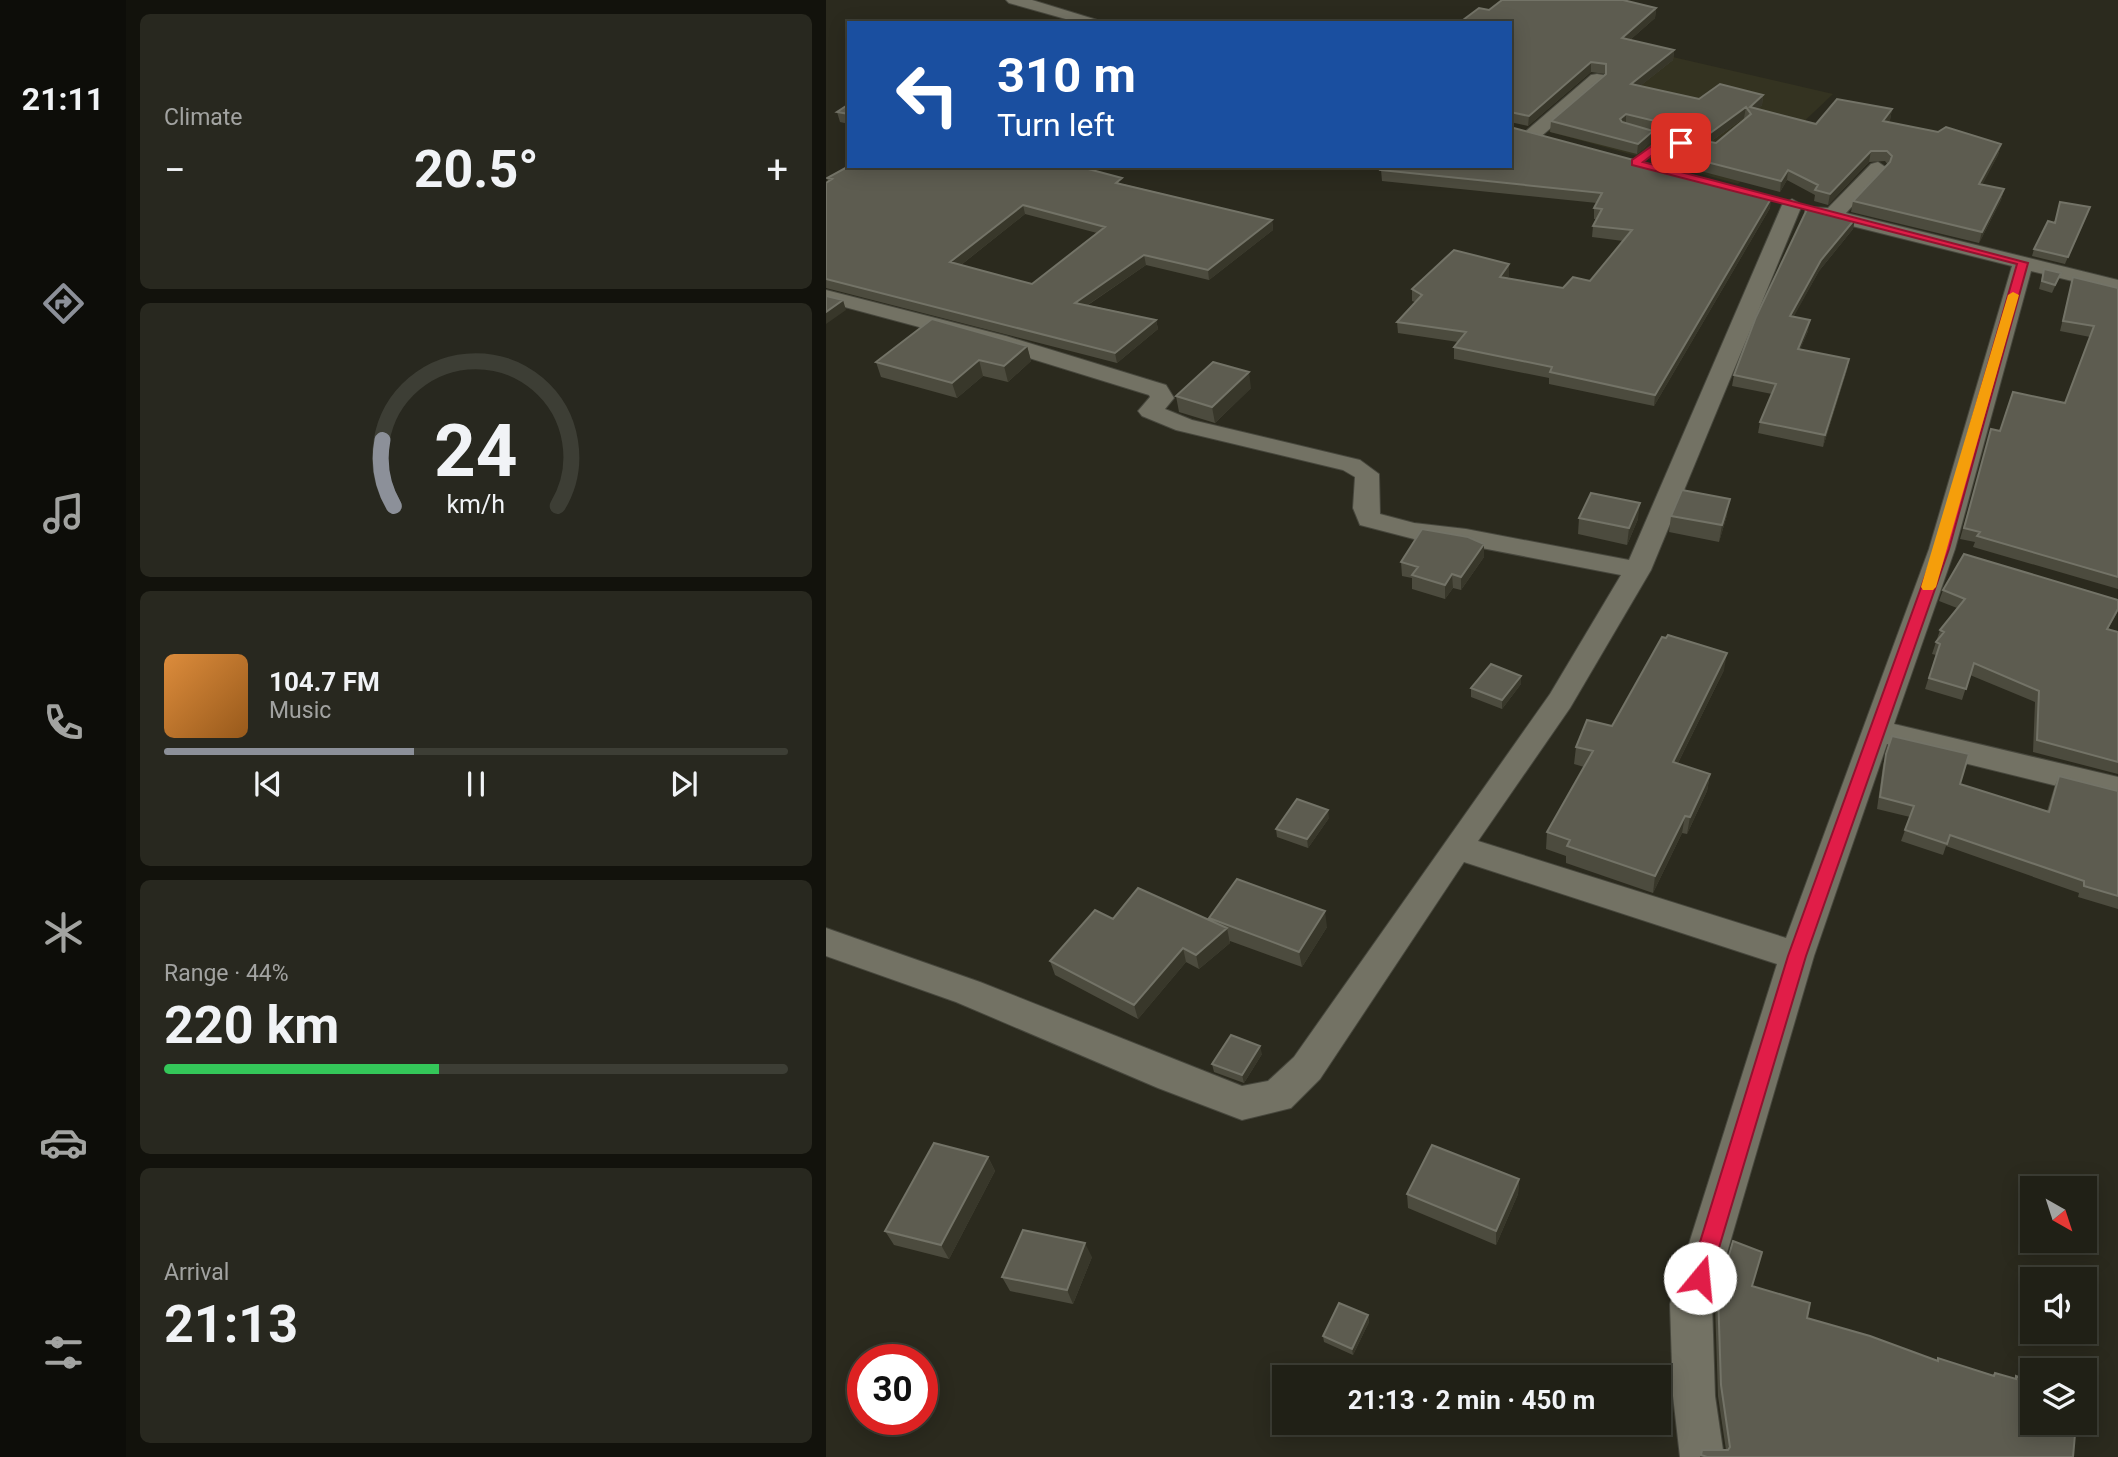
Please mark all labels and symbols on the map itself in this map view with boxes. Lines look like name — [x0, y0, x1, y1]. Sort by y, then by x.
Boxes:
pin — [1651, 113, 1711, 173]
north arrow — [2020, 1176, 2096, 1253]
position arrow — [1663, 1241, 1737, 1315]
speed limit sign: 30 — [847, 1344, 938, 1435]

